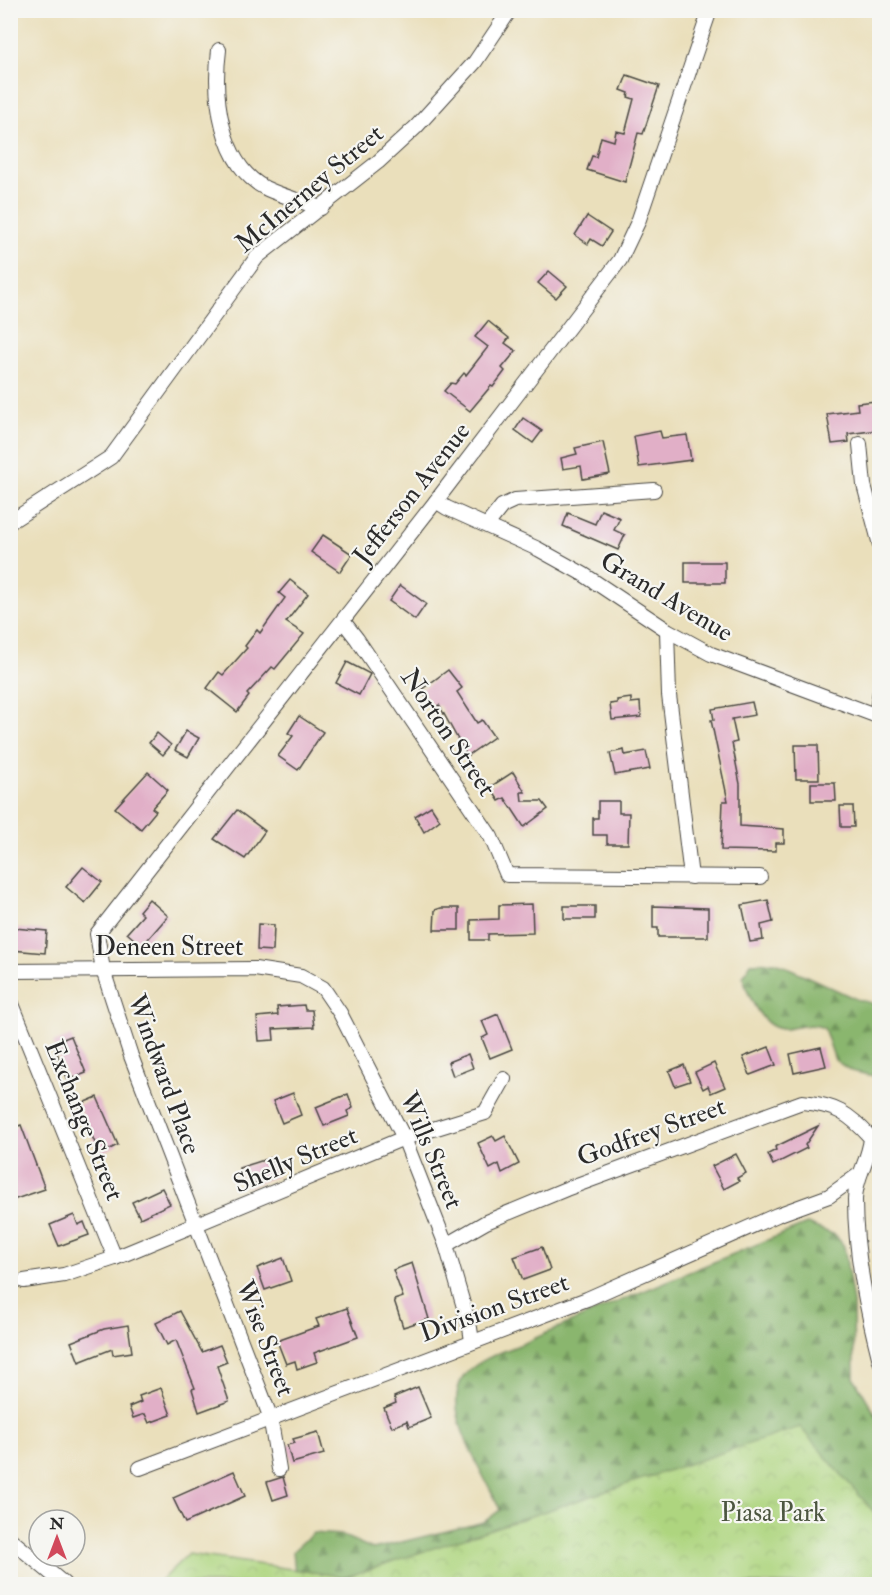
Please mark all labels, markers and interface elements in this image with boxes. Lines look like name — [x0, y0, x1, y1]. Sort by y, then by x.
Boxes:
street label: McInerney Street — [229, 118, 390, 260]
street label: Jefferson Avenue — [346, 416, 477, 572]
street label: Grand Avenue — [594, 545, 739, 649]
street label: Norton Street — [394, 663, 503, 803]
street label: Deneen Street — [95, 931, 243, 963]
street label: Windward Place — [120, 989, 208, 1159]
street label: Exchange Street — [37, 1036, 131, 1205]
street label: Wills Street — [392, 1086, 470, 1214]
street label: Godfrey Street — [573, 1090, 730, 1174]
street label: Shelly Street — [228, 1119, 362, 1200]
street label: Division Street — [416, 1266, 573, 1350]
street label: Wise Street — [228, 1275, 302, 1401]
park label: Piasa Park — [720, 1497, 826, 1529]
north arrow — [27, 1508, 87, 1568]
text: N — [49, 1514, 65, 1534]

